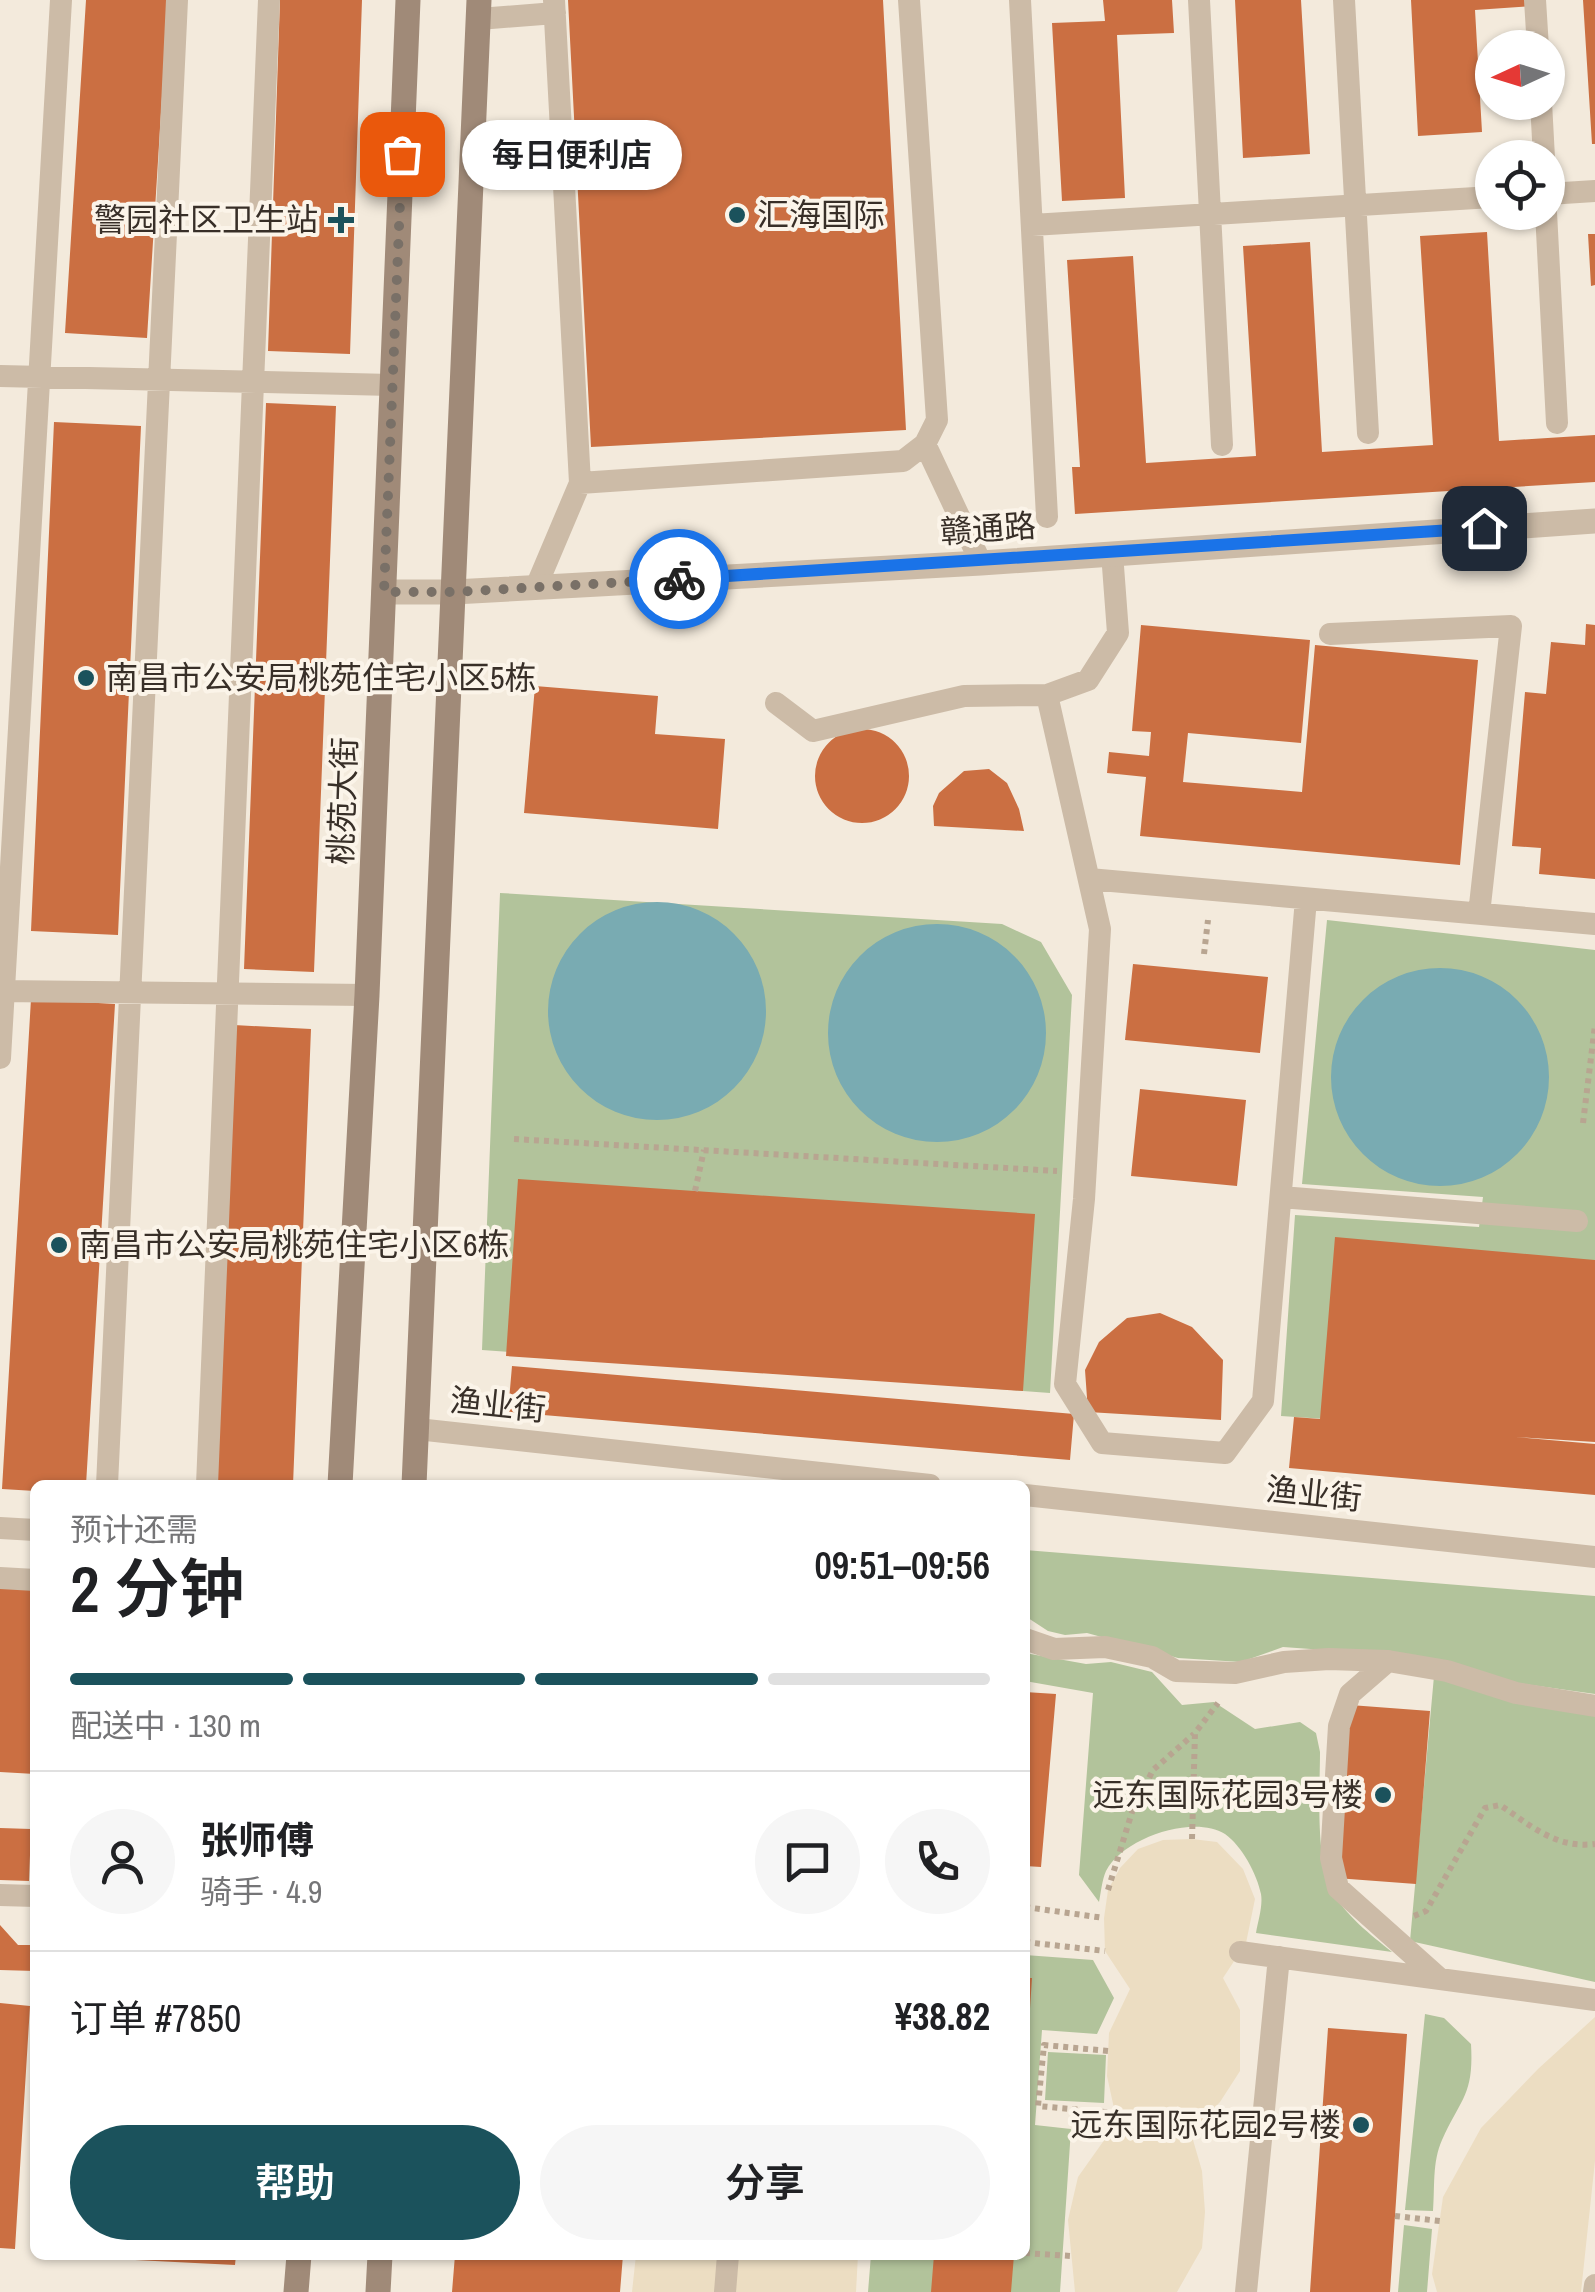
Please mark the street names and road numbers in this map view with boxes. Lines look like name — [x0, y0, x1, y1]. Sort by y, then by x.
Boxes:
street label: 赣通路 — [939, 504, 1037, 553]
street label: 桃苑大街 — [319, 736, 366, 866]
street label: 渔业街 — [448, 1378, 548, 1431]
street label: 渔业街 — [1264, 1467, 1364, 1520]

